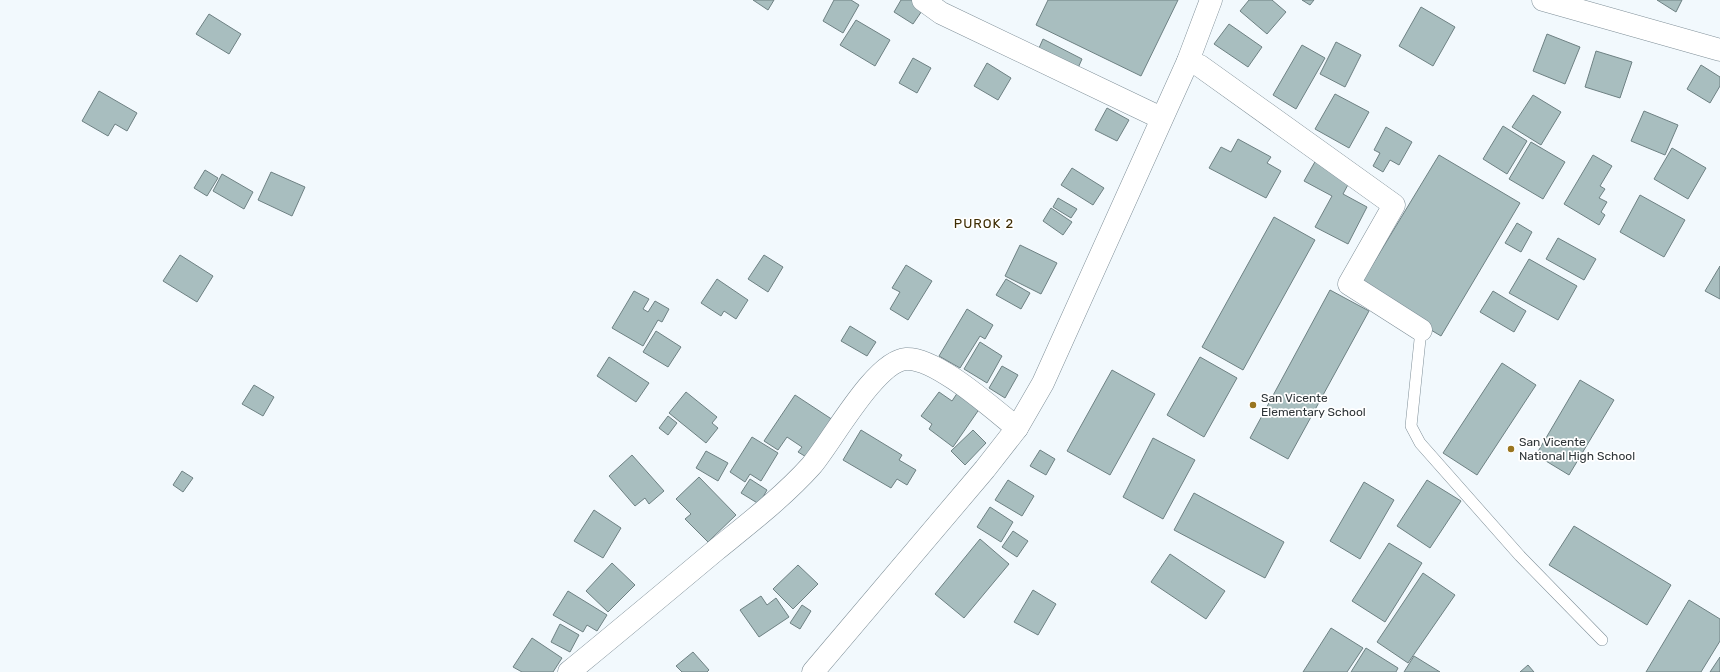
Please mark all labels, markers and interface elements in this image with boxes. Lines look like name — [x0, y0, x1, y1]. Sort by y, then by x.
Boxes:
district label: PUROK 2 — [954, 216, 1014, 231]
place label: San Vicente Elementary School — [1261, 391, 1366, 419]
marker: San Vicente Elementary School — [1248, 400, 1258, 410]
place label: San Vicente National High School — [1519, 435, 1635, 463]
marker: San Vicente National High School — [1506, 444, 1516, 454]

